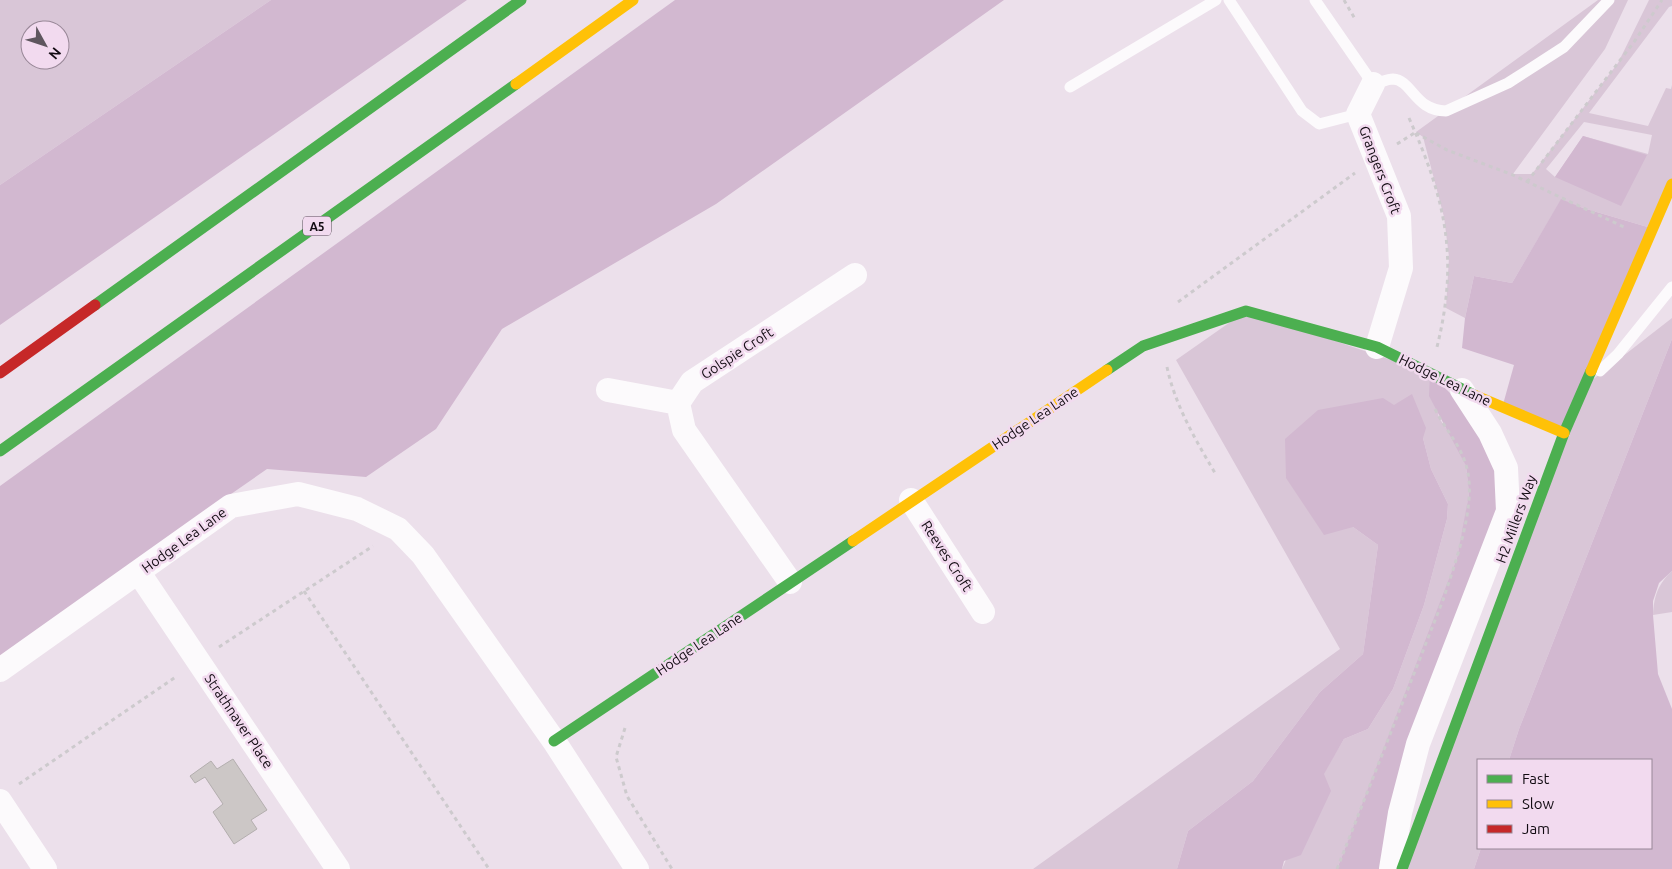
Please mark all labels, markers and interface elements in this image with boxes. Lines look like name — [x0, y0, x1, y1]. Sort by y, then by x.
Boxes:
north arrow — [20, 20, 70, 70]
text: N — [45, 44, 64, 63]
street label: Grangers Croft — [1356, 124, 1404, 217]
road number: A5 — [303, 217, 331, 236]
street label: Golspie Croft — [698, 324, 776, 382]
street label: Hodge Lea Lane — [1396, 351, 1494, 409]
street label: Hodge Lea Lane — [989, 383, 1081, 453]
street label: H2 Millers Way — [1493, 472, 1539, 565]
street label: Hodge Lea Lane — [139, 504, 229, 576]
street label: Reeves Croft — [918, 518, 976, 595]
street label: Hodge Lea Lane — [653, 609, 745, 679]
street label: Strathnaver Place — [201, 671, 277, 771]
legend — [1477, 759, 1652, 849]
text: Fast — [1522, 770, 1550, 787]
text: Slow — [1522, 795, 1555, 812]
text: Jam — [1522, 820, 1550, 837]

